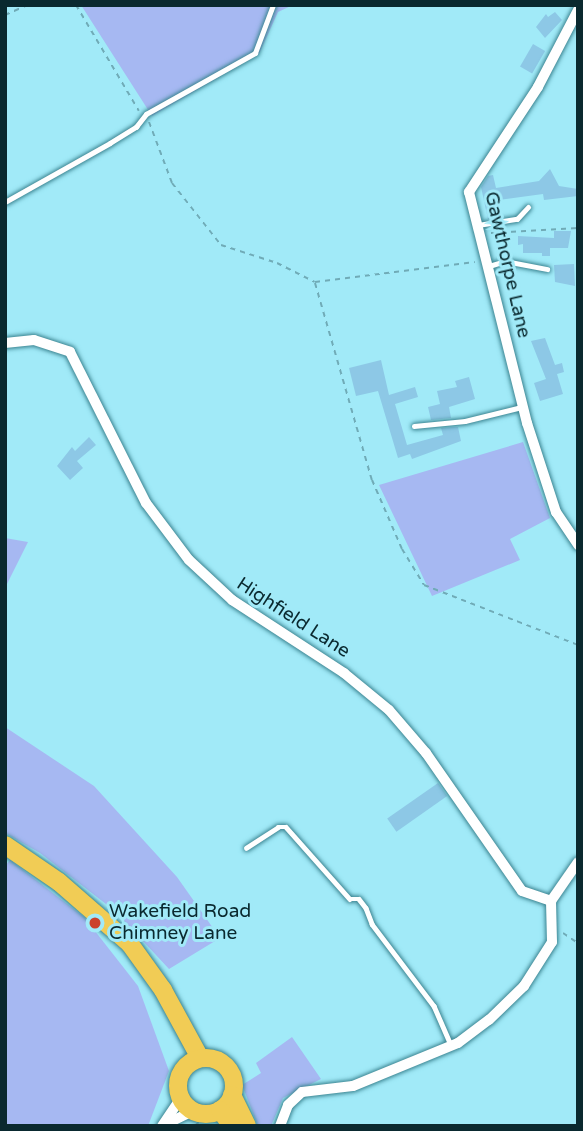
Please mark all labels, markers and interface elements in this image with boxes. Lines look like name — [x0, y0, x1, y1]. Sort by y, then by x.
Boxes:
street label: Gawthorpe Lane — [479, 190, 535, 340]
street label: Highfield Lane — [232, 573, 354, 663]
place label: Wakefield Road Chimney Lane — [109, 901, 251, 945]
marker: Wakefield Road Chimney Lane — [87, 915, 103, 931]

